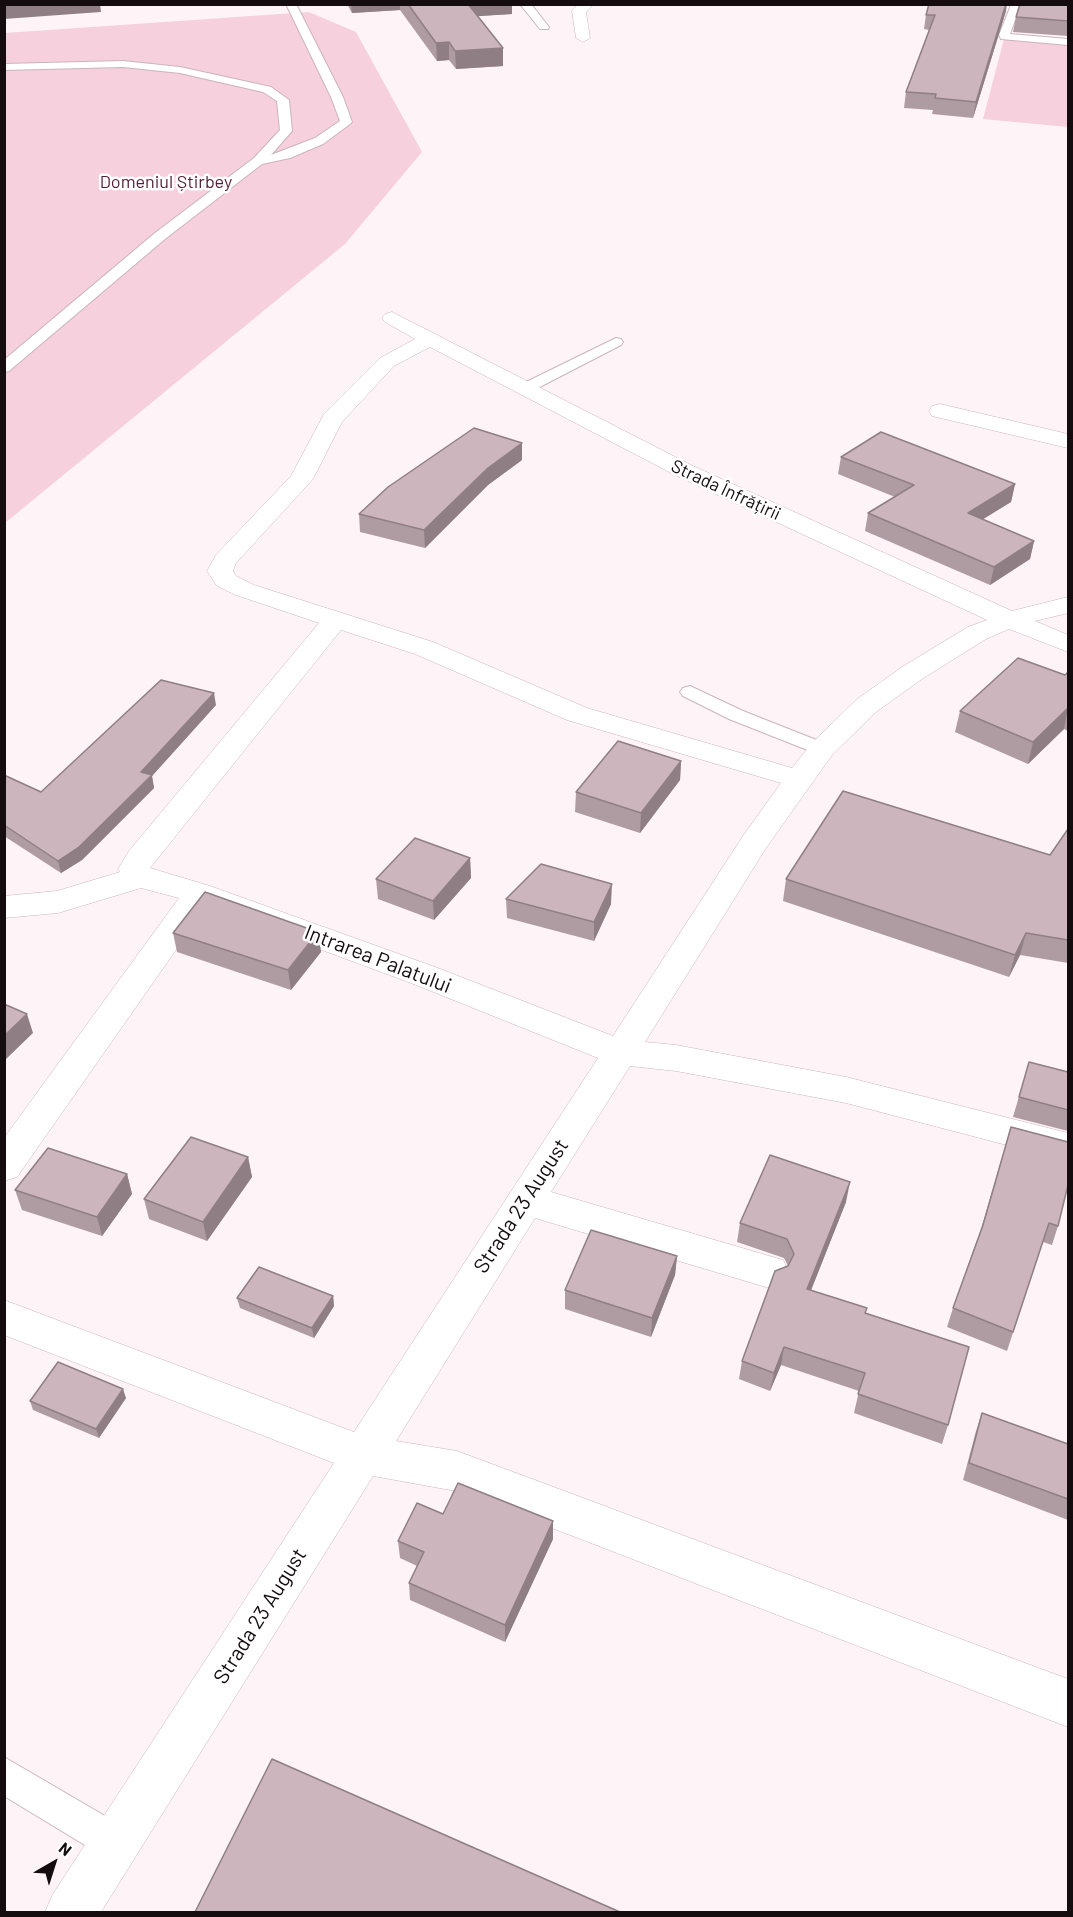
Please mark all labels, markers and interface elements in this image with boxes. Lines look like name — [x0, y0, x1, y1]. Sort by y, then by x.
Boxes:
park label: Domeniul Știrbey — [100, 171, 232, 193]
street label: Strada Înfrățirii — [668, 455, 784, 525]
street label: Intrarea Palatului — [301, 919, 455, 999]
street label: Strada 23 August — [468, 1134, 574, 1278]
street label: Strada 23 August — [208, 1544, 312, 1688]
north arrow — [24, 1833, 84, 1893]
text: N — [56, 1838, 76, 1859]

